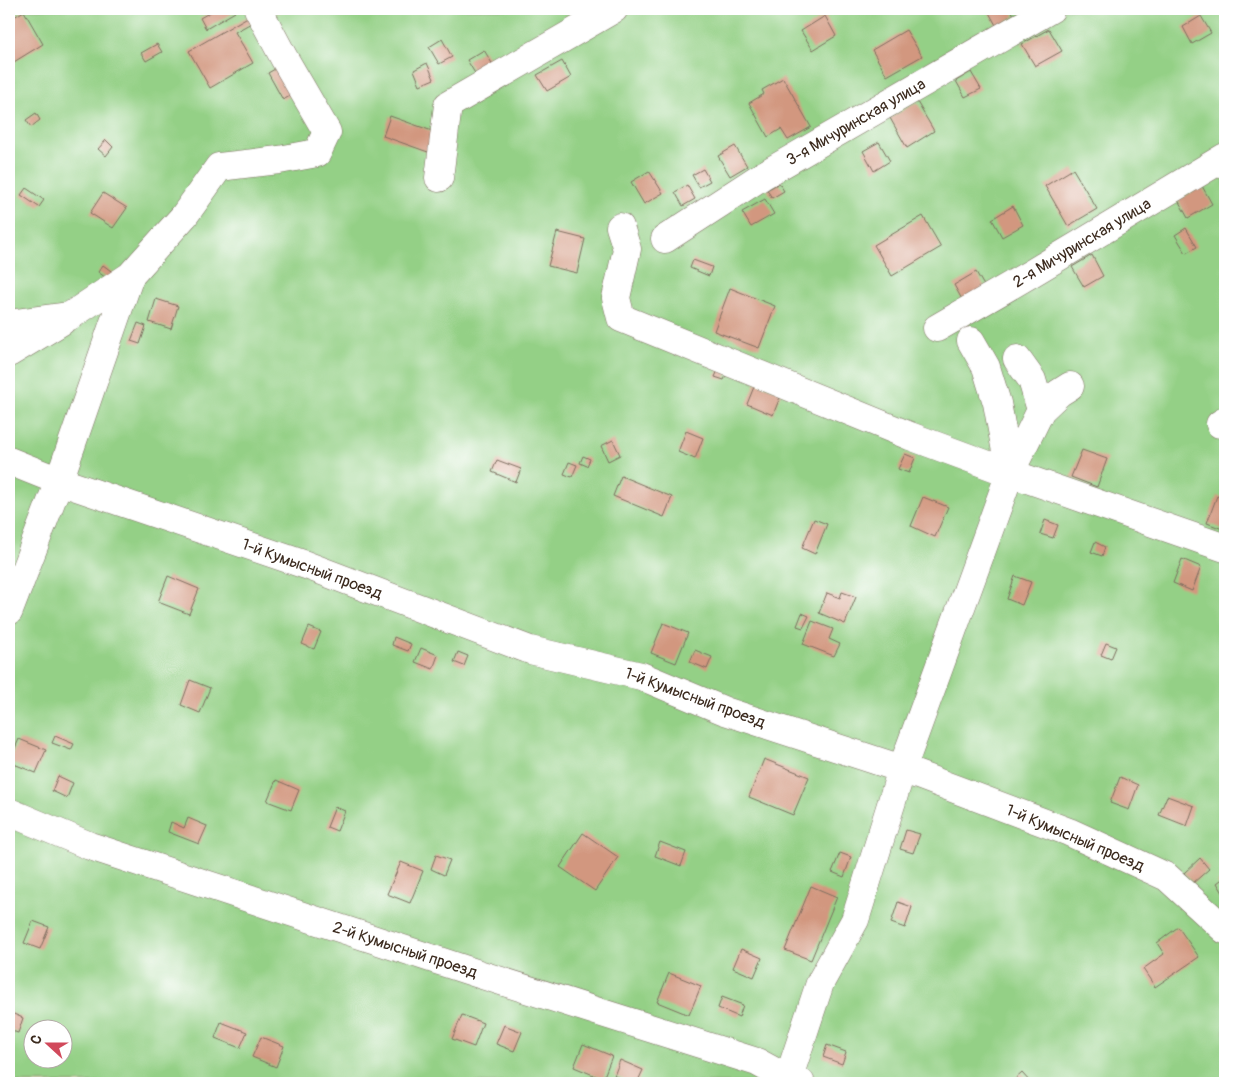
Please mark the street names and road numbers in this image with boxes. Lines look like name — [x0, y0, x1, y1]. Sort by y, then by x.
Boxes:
street label: 3-я Мичуринская улица — [783, 74, 929, 170]
street label: 2-я Мичуринская улица — [1009, 194, 1155, 292]
street label: 1-й Кумысный проезд — [239, 534, 385, 604]
street label: 1-й Кумысный проезд — [622, 663, 768, 733]
street label: 1-й Кумысный проезд — [1003, 800, 1147, 876]
street label: 2-й Кумысный проезд — [330, 917, 480, 983]

